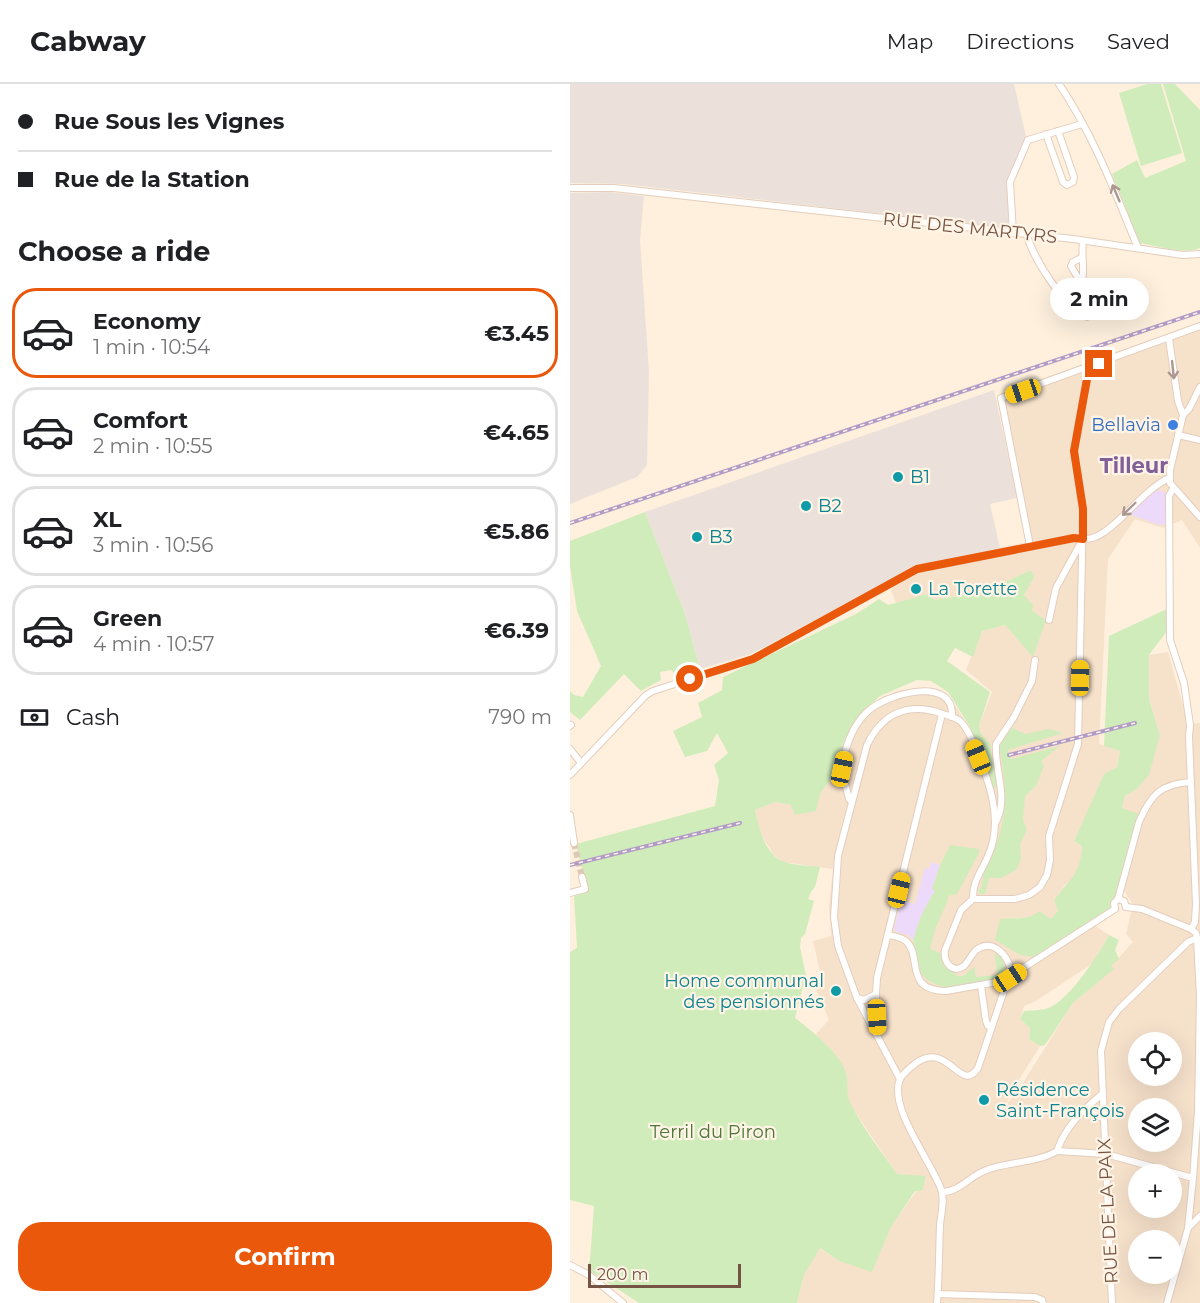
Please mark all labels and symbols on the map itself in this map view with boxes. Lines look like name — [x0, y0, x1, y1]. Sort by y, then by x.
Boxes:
one-way arrow — [1110, 185, 1121, 203]
street label: RUE DES MARTYRS — [882, 208, 1058, 248]
callout: 2 min — [1050, 277, 1148, 319]
route end — [1085, 350, 1112, 377]
one-way arrow — [1168, 360, 1179, 379]
car — [1003, 377, 1043, 405]
place label: Bellavia — [1091, 414, 1161, 436]
marker: Bellavia — [1166, 418, 1180, 432]
district label: Tilleur — [1100, 453, 1168, 478]
place label: B1 — [910, 466, 930, 488]
marker: B1 — [891, 470, 905, 484]
place label: B2 — [818, 495, 842, 517]
marker: B2 — [799, 499, 813, 513]
one-way arrow — [1121, 501, 1136, 516]
place label: B3 — [709, 526, 733, 548]
marker: B3 — [690, 530, 704, 544]
place label: La Torette — [928, 578, 1017, 600]
marker: La Torette — [909, 582, 923, 596]
car — [1071, 660, 1089, 696]
route start — [676, 665, 703, 692]
car — [963, 737, 993, 777]
car — [829, 750, 855, 788]
car — [886, 870, 912, 910]
car — [990, 961, 1030, 995]
place label: Home communal des pensionnés — [664, 970, 824, 1013]
marker: Home communal des pensionnés — [829, 984, 843, 998]
car — [867, 999, 887, 1035]
place label: Résidence Saint-François — [996, 1079, 1124, 1122]
marker: Résidence Saint-François — [977, 1093, 991, 1107]
park label: Terril du Piron — [650, 1121, 776, 1143]
street label: RUE DE LA PAIX — [1093, 1137, 1123, 1284]
scale bar — [588, 1261, 741, 1288]

